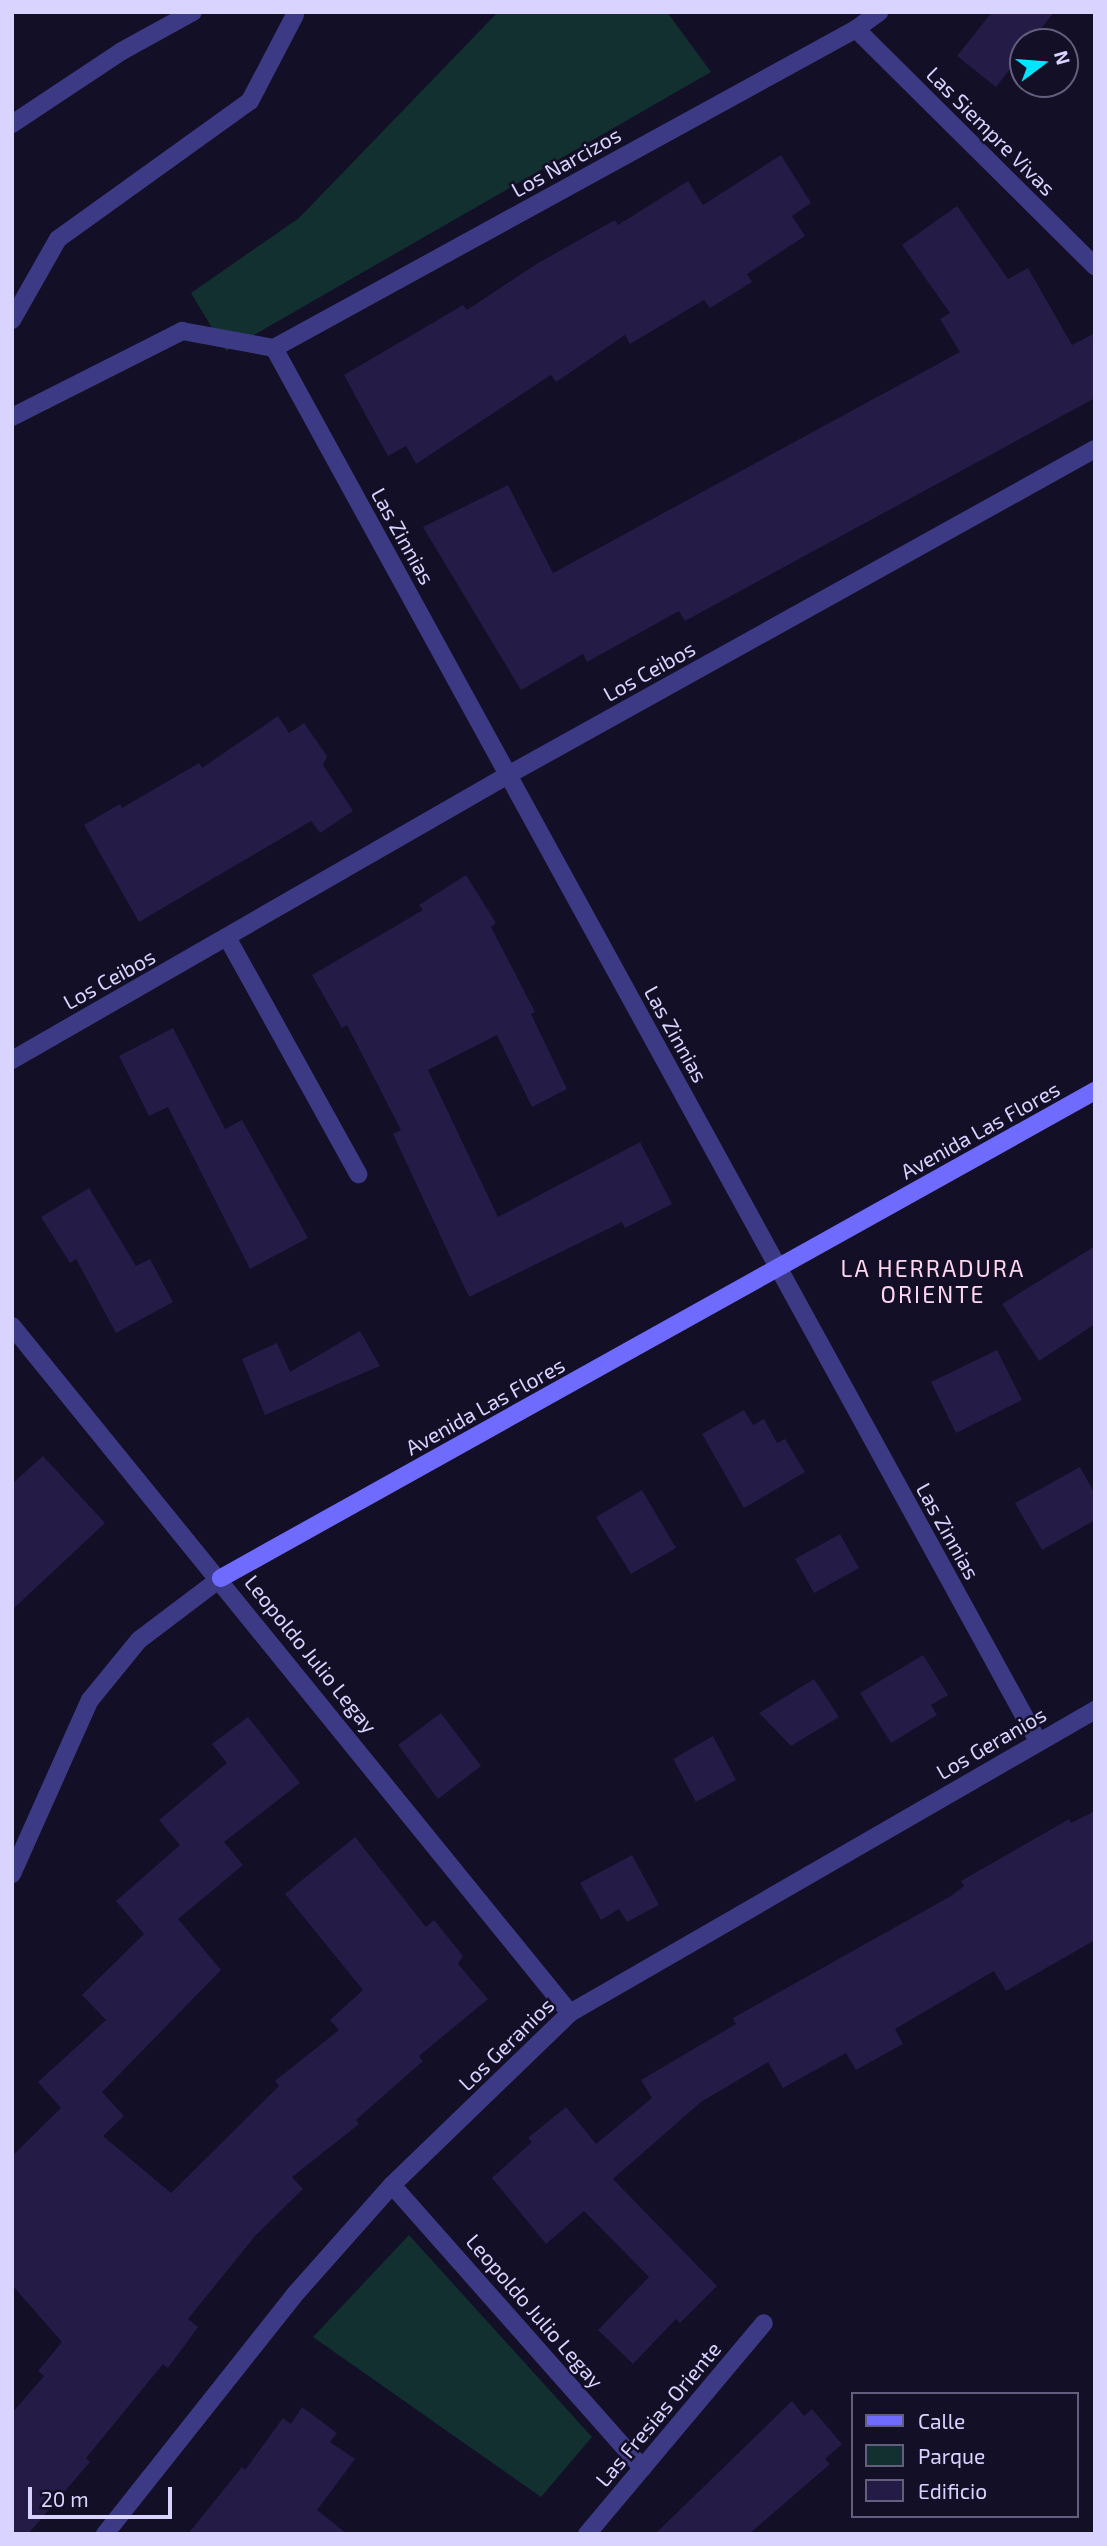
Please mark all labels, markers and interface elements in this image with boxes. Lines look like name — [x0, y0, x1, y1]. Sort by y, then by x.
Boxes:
north arrow — [1009, 28, 1079, 98]
text: N — [1050, 48, 1076, 67]
street label: Las Siempre Vivas — [921, 61, 1061, 201]
street label: Los Narcizos — [507, 122, 625, 202]
street label: Las Zinnias — [366, 483, 440, 589]
street label: Los Ceibos — [599, 635, 699, 707]
street label: Los Ceibos — [59, 943, 159, 1015]
street label: Las Zinnias — [639, 981, 713, 1087]
street label: Avenida Las Flores — [896, 1076, 1064, 1184]
district label: LA HERRADURA ORIENTE — [842, 1254, 1024, 1308]
street label: Avenida Las Flores — [401, 1352, 569, 1460]
street label: Las Zinnias — [911, 1478, 985, 1584]
street label: Leopoldo Julio Legay — [239, 1570, 383, 1738]
street label: Los Geranios — [932, 1701, 1050, 1785]
street label: Los Geranios — [453, 1992, 559, 2096]
street label: Leopoldo Julio Legay — [461, 2229, 609, 2393]
street label: Las Fresias Oriente — [590, 2336, 726, 2492]
legend — [852, 2392, 1079, 2518]
text: Calle — [918, 2408, 965, 2433]
text: Parque — [918, 2443, 985, 2468]
scale bar — [32, 2472, 175, 2516]
text: Edificio — [918, 2478, 987, 2503]
text: 20 m — [41, 2486, 89, 2511]

